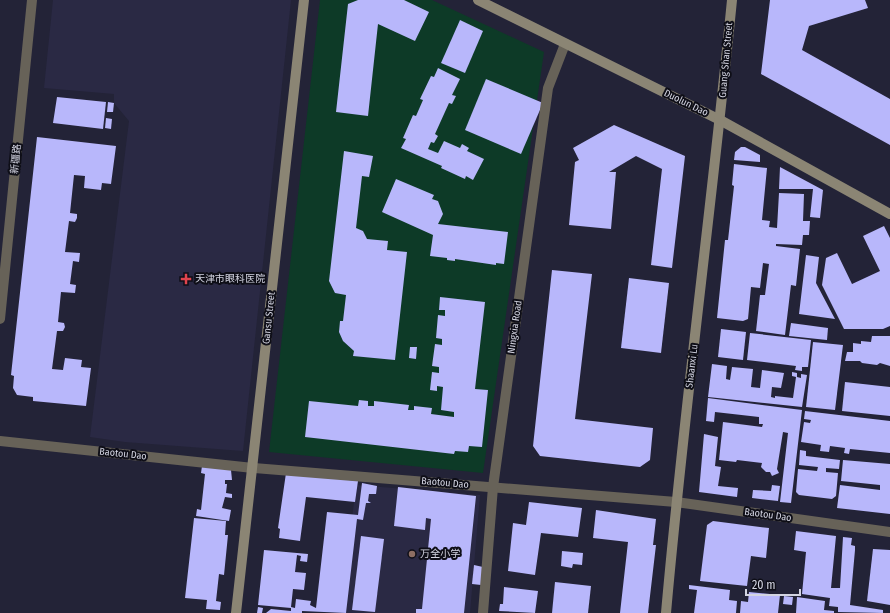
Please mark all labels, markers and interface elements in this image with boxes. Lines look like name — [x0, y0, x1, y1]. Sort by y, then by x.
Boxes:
street label: Guang Shan Street — [717, 21, 735, 98]
street label: Duolun Dao — [662, 87, 710, 119]
street label: 新疆路 — [8, 143, 24, 175]
marker: 天津市眼科医院 — [180, 273, 192, 285]
place label: 天津市眼科医院 — [195, 273, 265, 285]
street label: Gansu Street — [260, 291, 278, 345]
street label: Ningxia Road — [505, 300, 525, 354]
street label: Shaanxi Lu — [683, 343, 701, 389]
street label: Baotou Dao — [99, 446, 147, 462]
street label: Baotou Dao — [421, 475, 469, 491]
street label: Baotou Dao — [744, 506, 792, 524]
place label: 万全小学 — [420, 548, 460, 560]
marker: 万全小学 — [407, 549, 417, 559]
scale bar — [746, 571, 800, 597]
text: 20 m — [752, 578, 776, 592]

